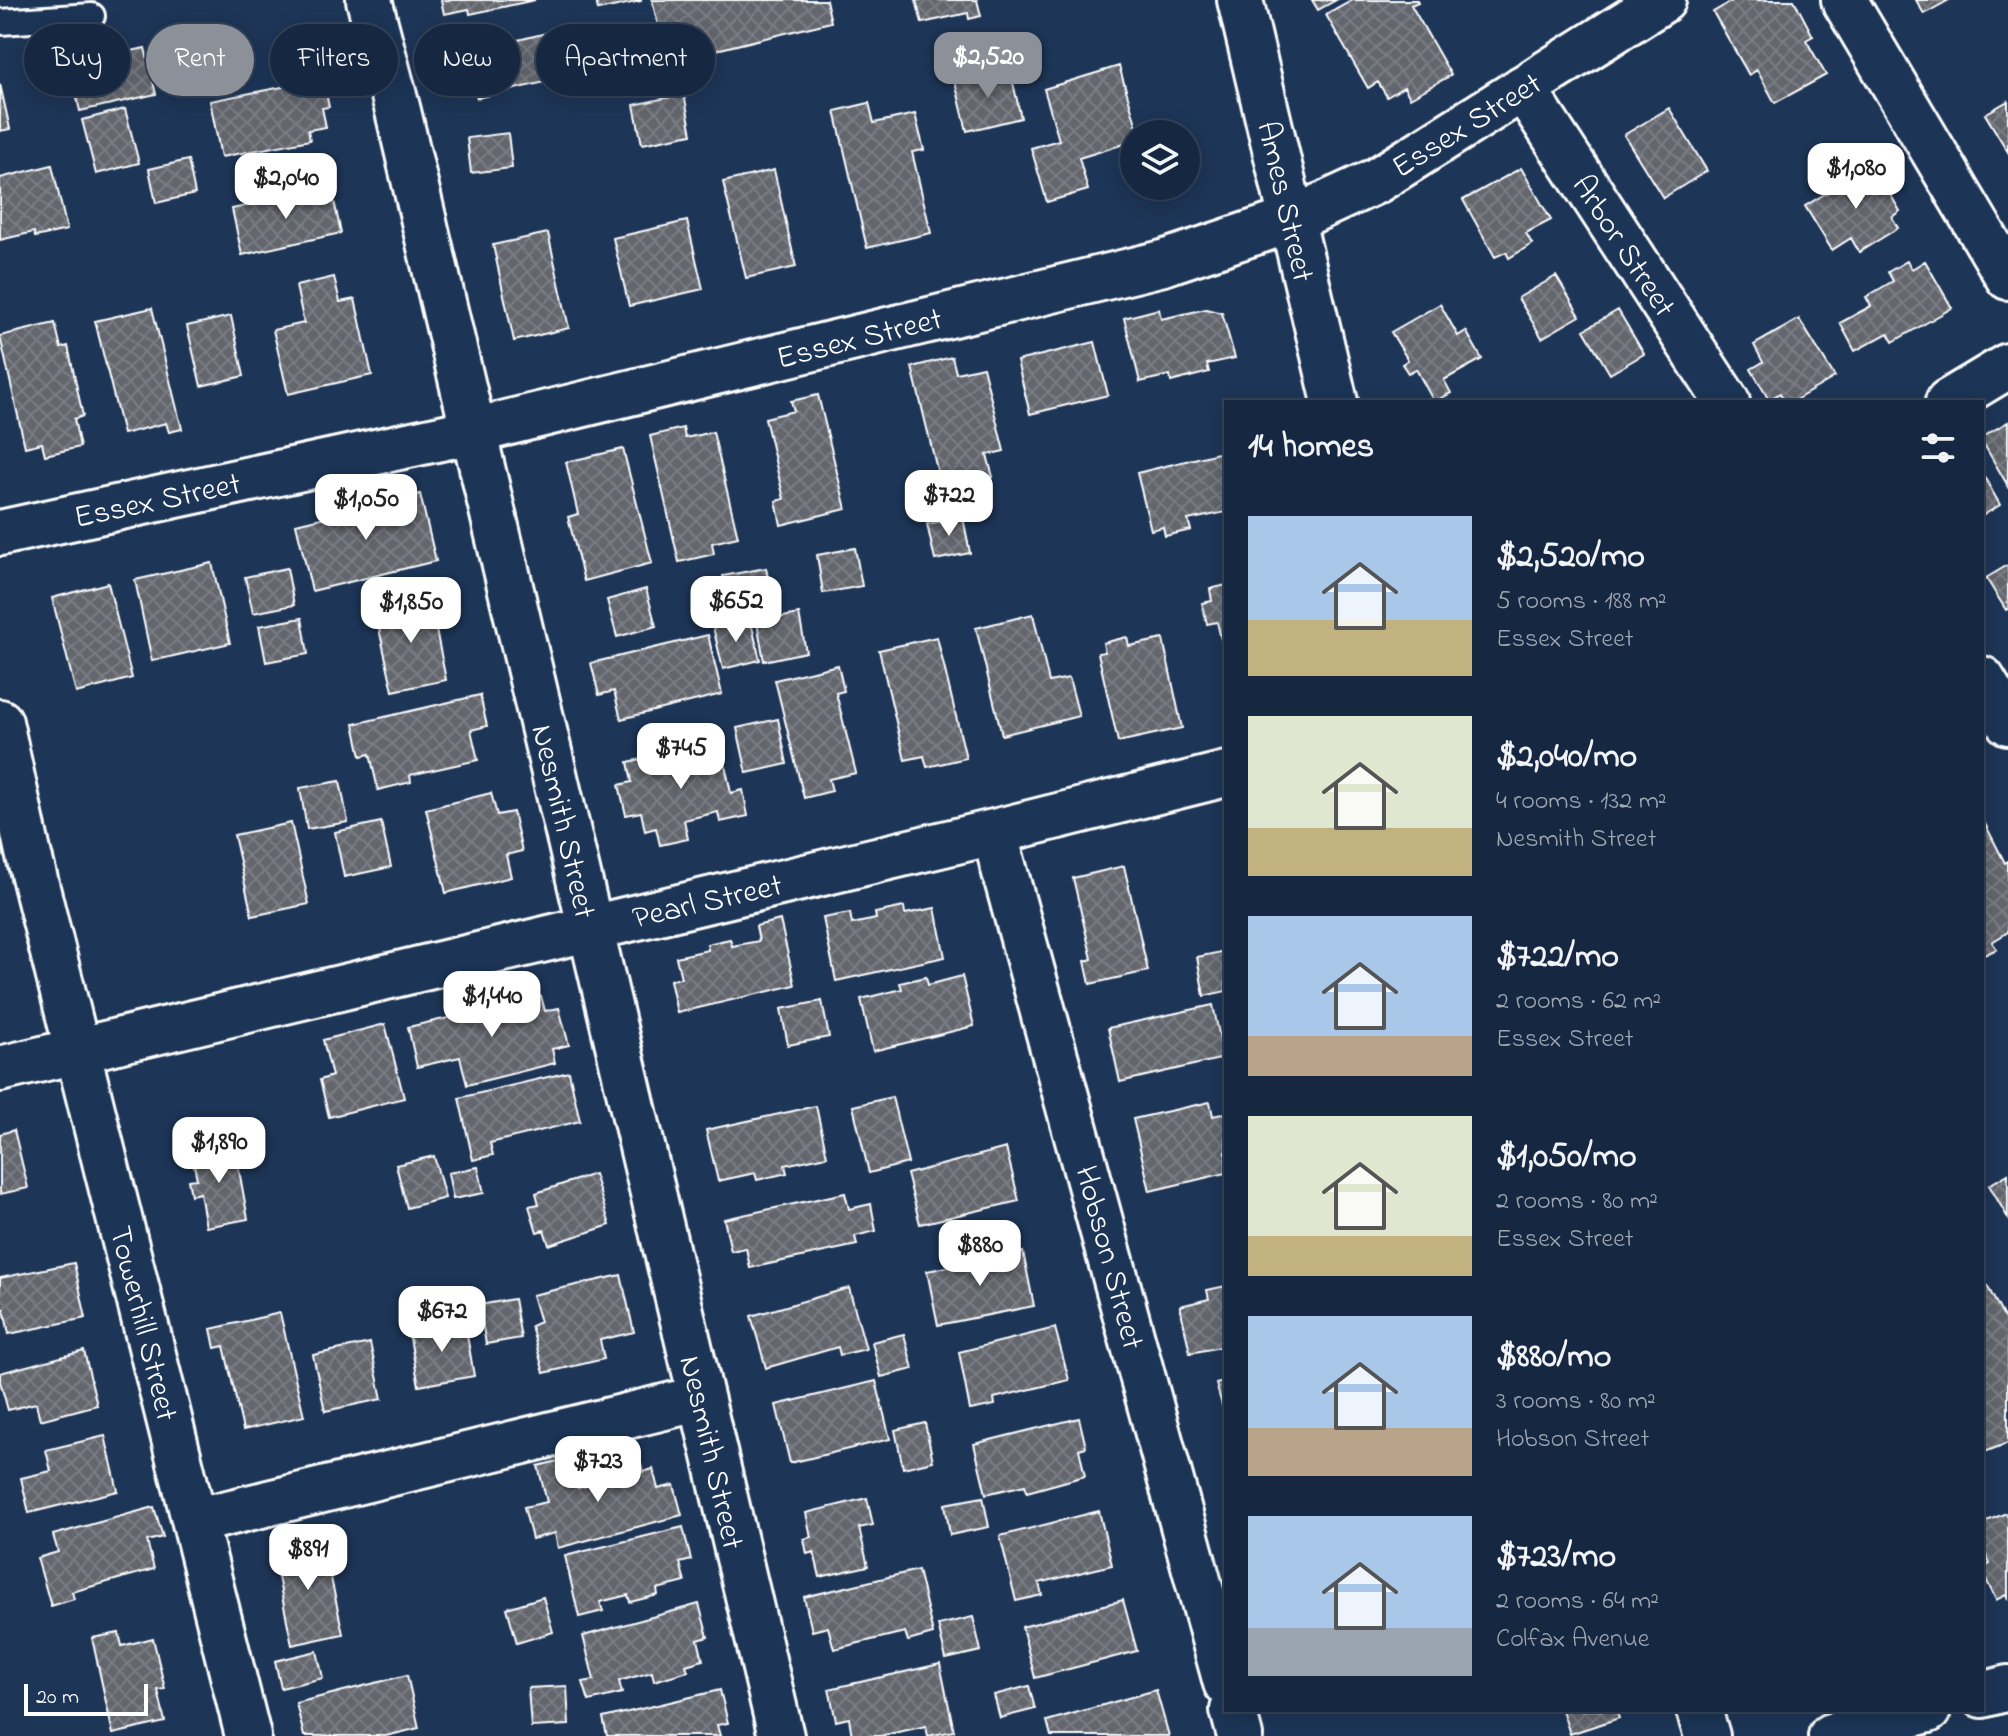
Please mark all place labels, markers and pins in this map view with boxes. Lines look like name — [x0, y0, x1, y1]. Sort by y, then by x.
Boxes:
pin: $2,520 — [923, 32, 1053, 100]
pin: $1,080 — [1791, 143, 1921, 211]
pin: $2,040 — [221, 153, 351, 221]
pin: $722 — [902, 470, 996, 538]
pin: $1,050 — [301, 474, 431, 542]
pin: $652 — [689, 576, 783, 644]
pin: $1,850 — [346, 577, 476, 645]
pin: $745 — [634, 723, 728, 791]
pin: $1,440 — [427, 971, 557, 1039]
pin: $1,890 — [154, 1117, 284, 1185]
pin: $880 — [933, 1220, 1027, 1288]
pin: $672 — [395, 1286, 489, 1354]
pin: $723 — [551, 1436, 645, 1504]
pin: $891 — [261, 1524, 355, 1592]

